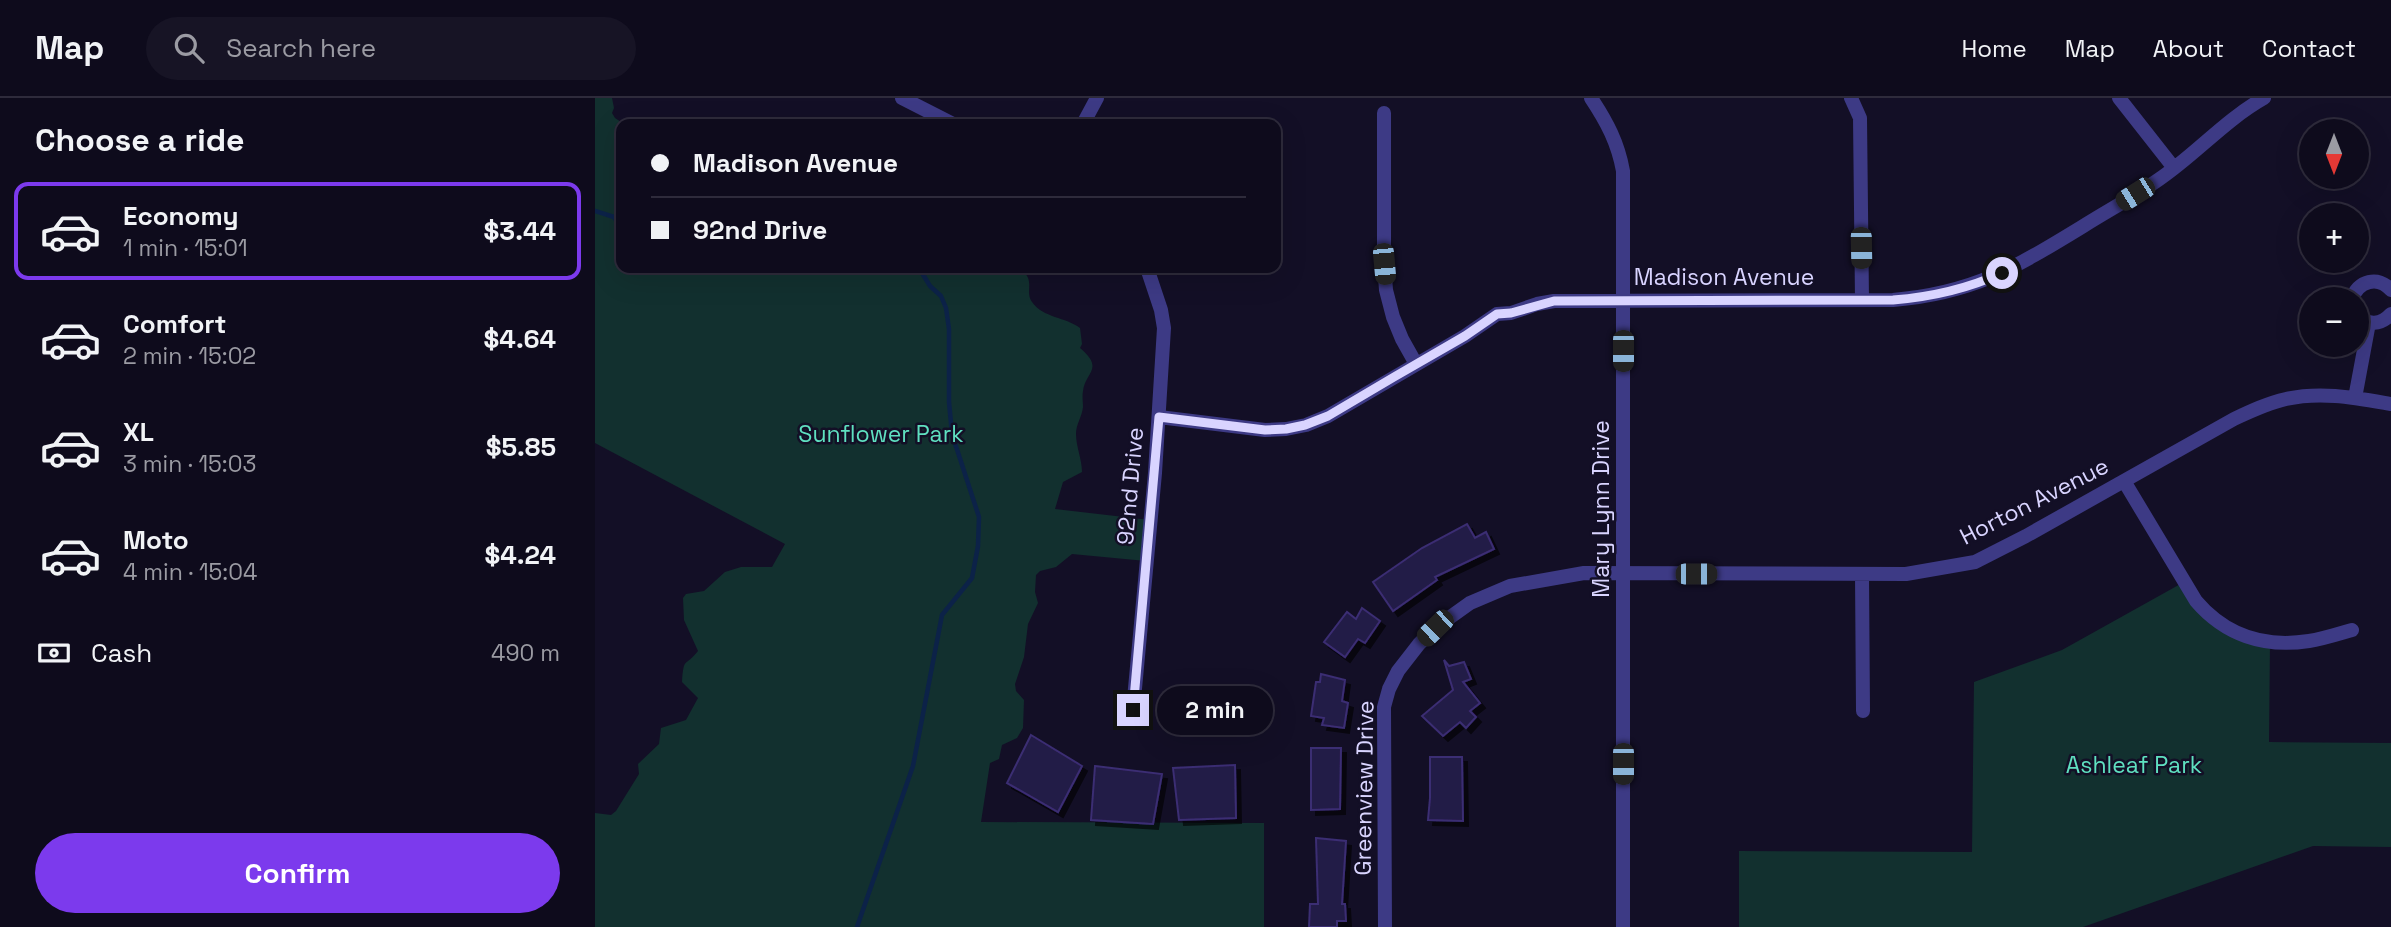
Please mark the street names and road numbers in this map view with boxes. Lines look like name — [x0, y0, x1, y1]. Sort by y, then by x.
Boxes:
street label: Madison Avenue — [1634, 262, 1814, 292]
street label: Mary Lynn Drive — [1586, 420, 1616, 598]
street label: 92nd Drive — [1110, 426, 1150, 546]
street label: Horton Avenue — [1954, 451, 2114, 551]
street label: Greenview Drive — [1347, 700, 1381, 876]

